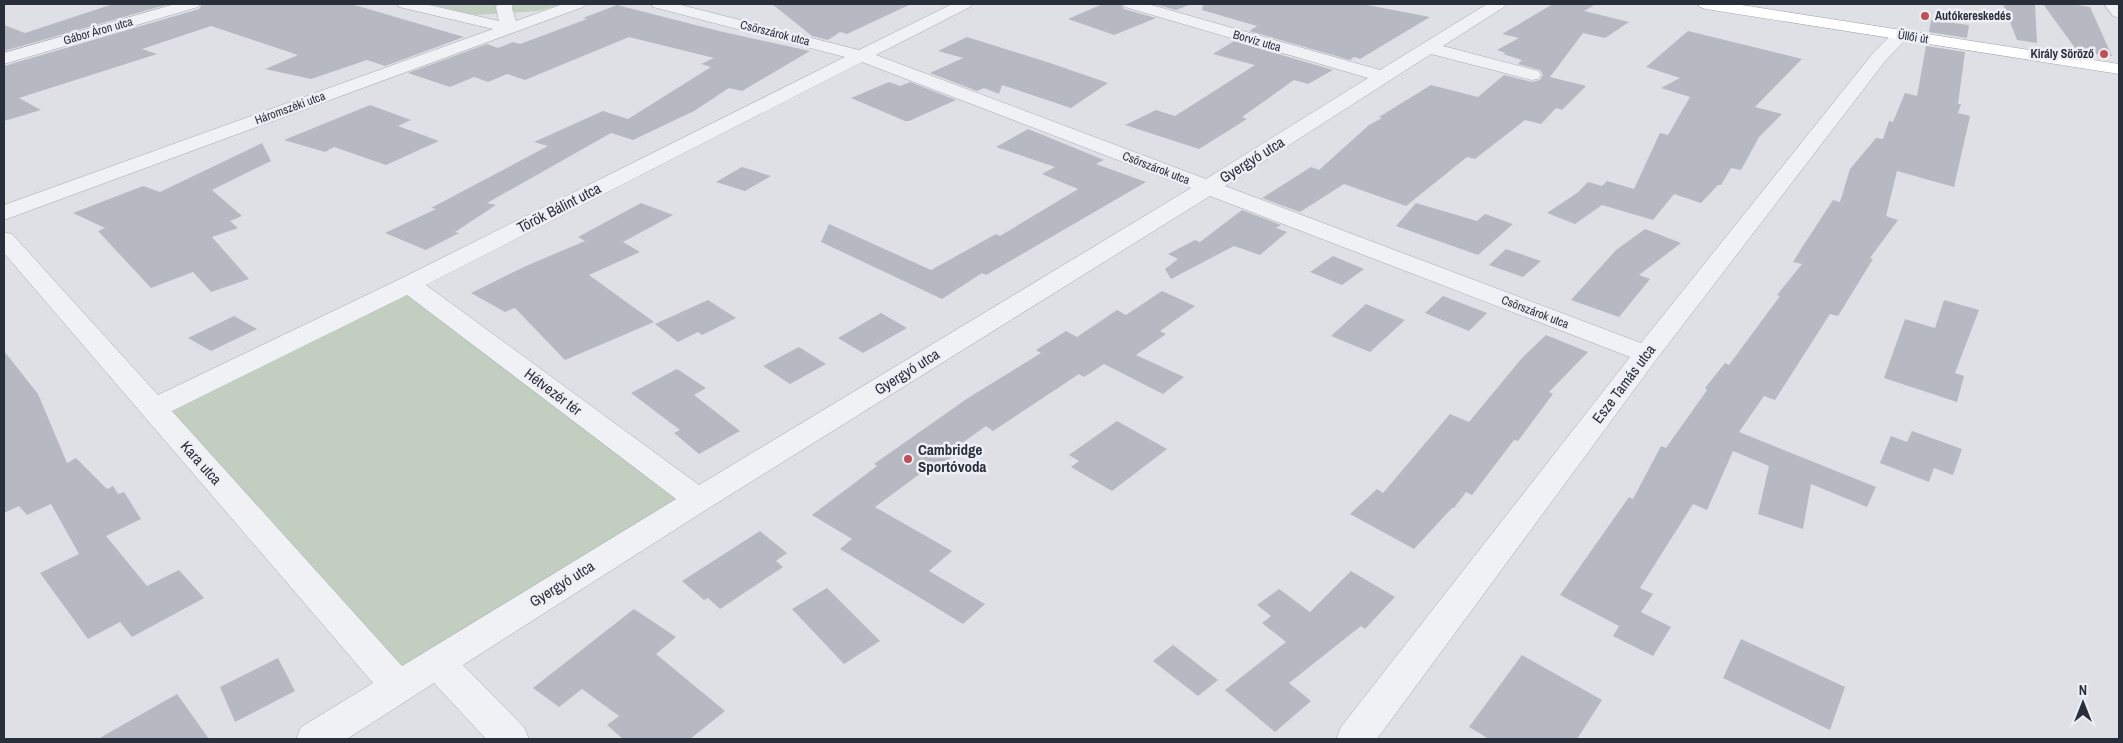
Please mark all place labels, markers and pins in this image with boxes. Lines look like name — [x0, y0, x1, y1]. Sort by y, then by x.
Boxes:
place label: Autókereskedés — [1935, 8, 2012, 24]
marker: Autókereskedés — [1919, 10, 1931, 22]
place label: Király Söröző — [2031, 46, 2094, 62]
marker: Király Söröző — [2098, 48, 2110, 60]
place label: Cambridge Sportóvoda — [918, 439, 987, 477]
marker: Cambridge Sportóvoda — [902, 453, 914, 465]

